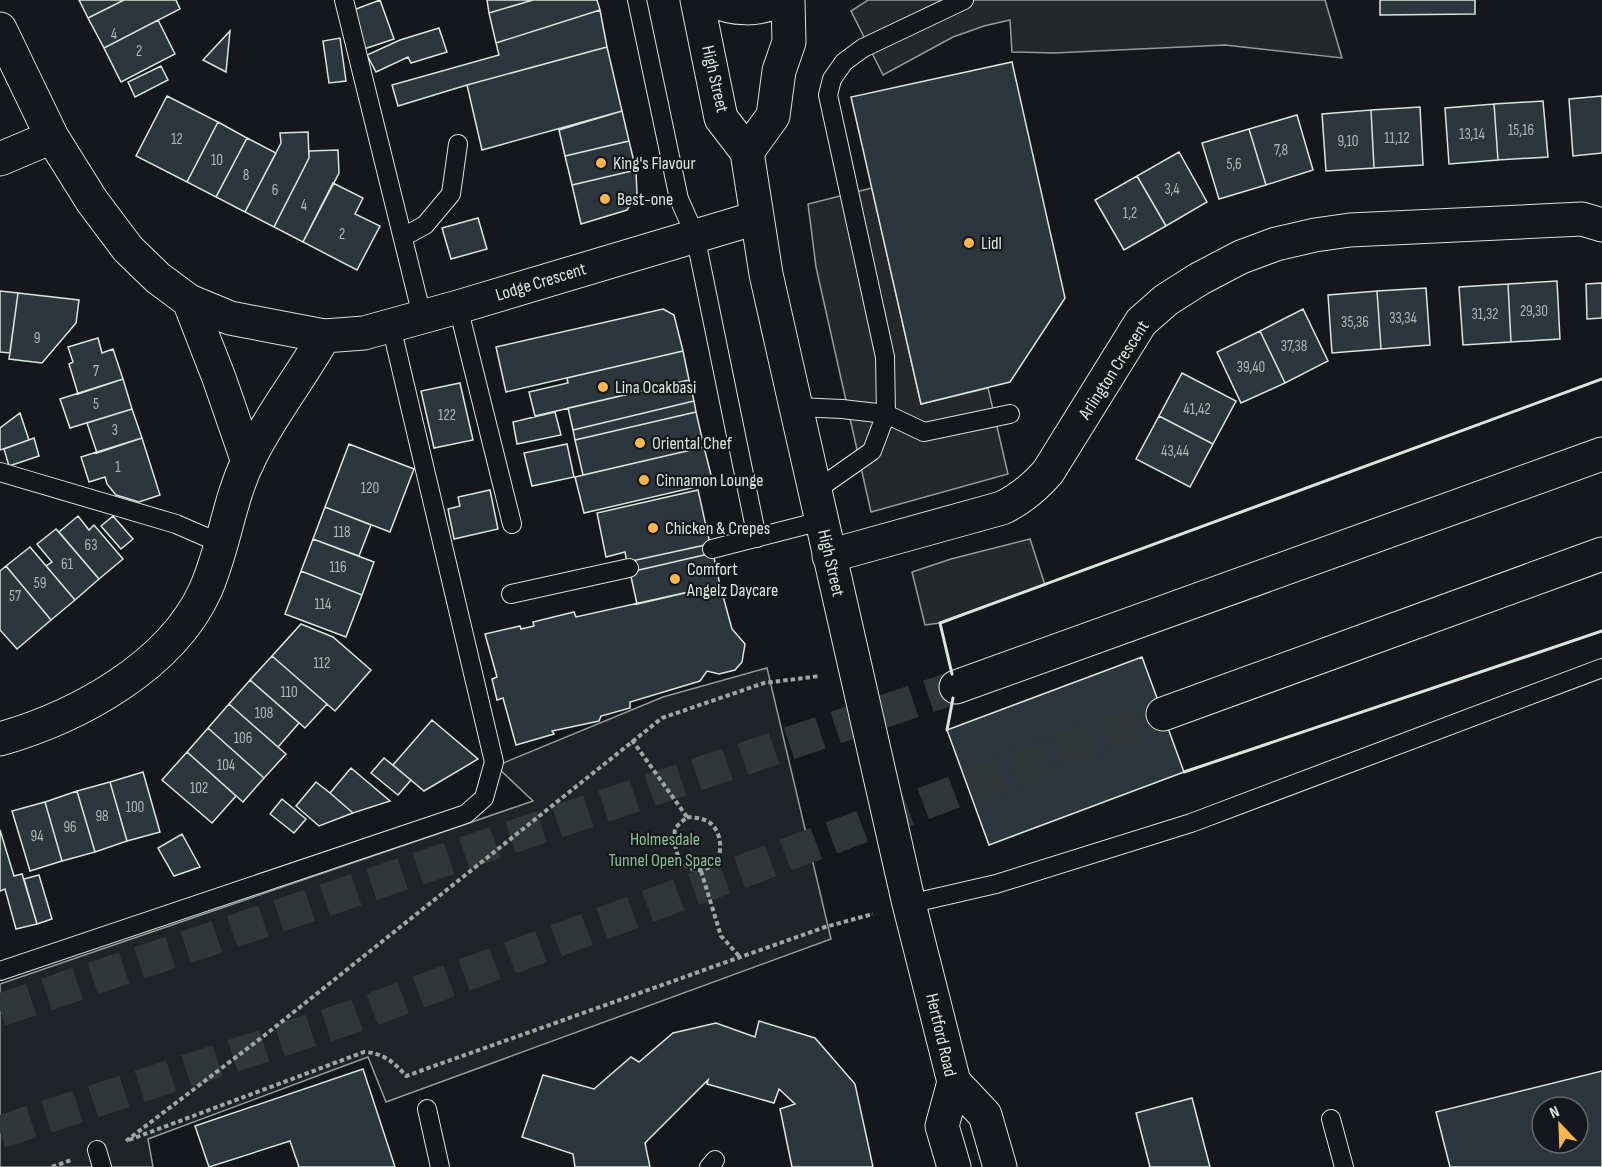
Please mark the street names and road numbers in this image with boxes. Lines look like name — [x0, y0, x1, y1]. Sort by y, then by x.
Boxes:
street label: High Street — [697, 43, 733, 115]
street label: Lodge Crescent — [493, 258, 589, 306]
street label: Arlington Crescent — [1074, 316, 1154, 424]
street label: High Street — [813, 527, 849, 599]
street label: Hertford Road — [921, 991, 961, 1079]

